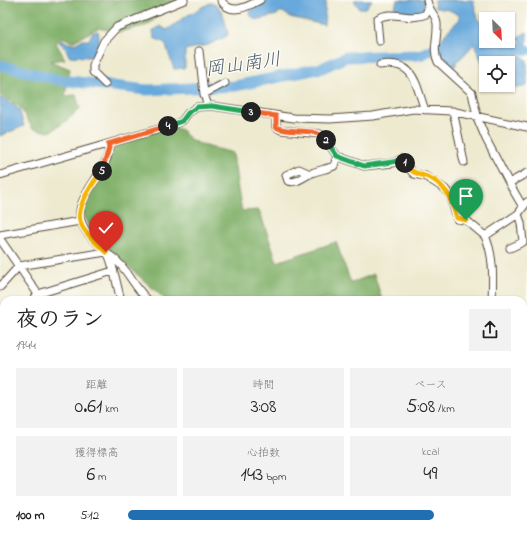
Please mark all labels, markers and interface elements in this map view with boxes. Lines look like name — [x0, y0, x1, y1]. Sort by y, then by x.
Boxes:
north arrow — [479, 12, 515, 48]
map controls — [479, 12, 515, 92]
water label: 岡山南川 — [204, 47, 283, 84]
button: locate — [479, 56, 515, 92]
pin: 3 — [241, 102, 261, 122]
text: 3 — [249, 104, 253, 120]
pin: 4 — [158, 116, 178, 136]
text: 4 — [166, 118, 170, 134]
pin: 2 — [316, 130, 336, 150]
text: 2 — [323, 132, 329, 148]
pin: 1 — [395, 153, 415, 173]
text: 1 — [403, 155, 407, 171]
pin: 5 — [92, 161, 112, 181]
text: 5 — [99, 163, 105, 179]
pin — [449, 179, 483, 220]
icon: arrive — [455, 185, 477, 207]
pin — [89, 211, 123, 252]
icon: check — [95, 217, 117, 239]
text: 夜のラン — [16, 305, 104, 337]
button: share — [469, 309, 511, 351]
text: 19:44 — [16, 336, 36, 355]
text: 距離 — [86, 377, 108, 393]
text: 時間 — [253, 377, 275, 393]
text: ペース — [414, 377, 447, 393]
text: 0.61 — [75, 393, 102, 422]
text: 3:08 — [250, 393, 277, 422]
text: 5:08 — [406, 393, 435, 422]
text: km — [102, 401, 119, 417]
text: /km — [435, 401, 455, 417]
text: kcal — [422, 444, 439, 460]
text: 獲得標高 — [75, 445, 119, 461]
text: 心拍数 — [247, 445, 280, 461]
text: 49 — [423, 460, 438, 489]
text: 6 — [86, 461, 95, 490]
text: 143 — [241, 461, 263, 490]
text: m — [95, 469, 107, 485]
text: bpm — [263, 469, 286, 485]
text: 100 m — [16, 506, 45, 525]
text: 5:12 — [80, 506, 99, 525]

